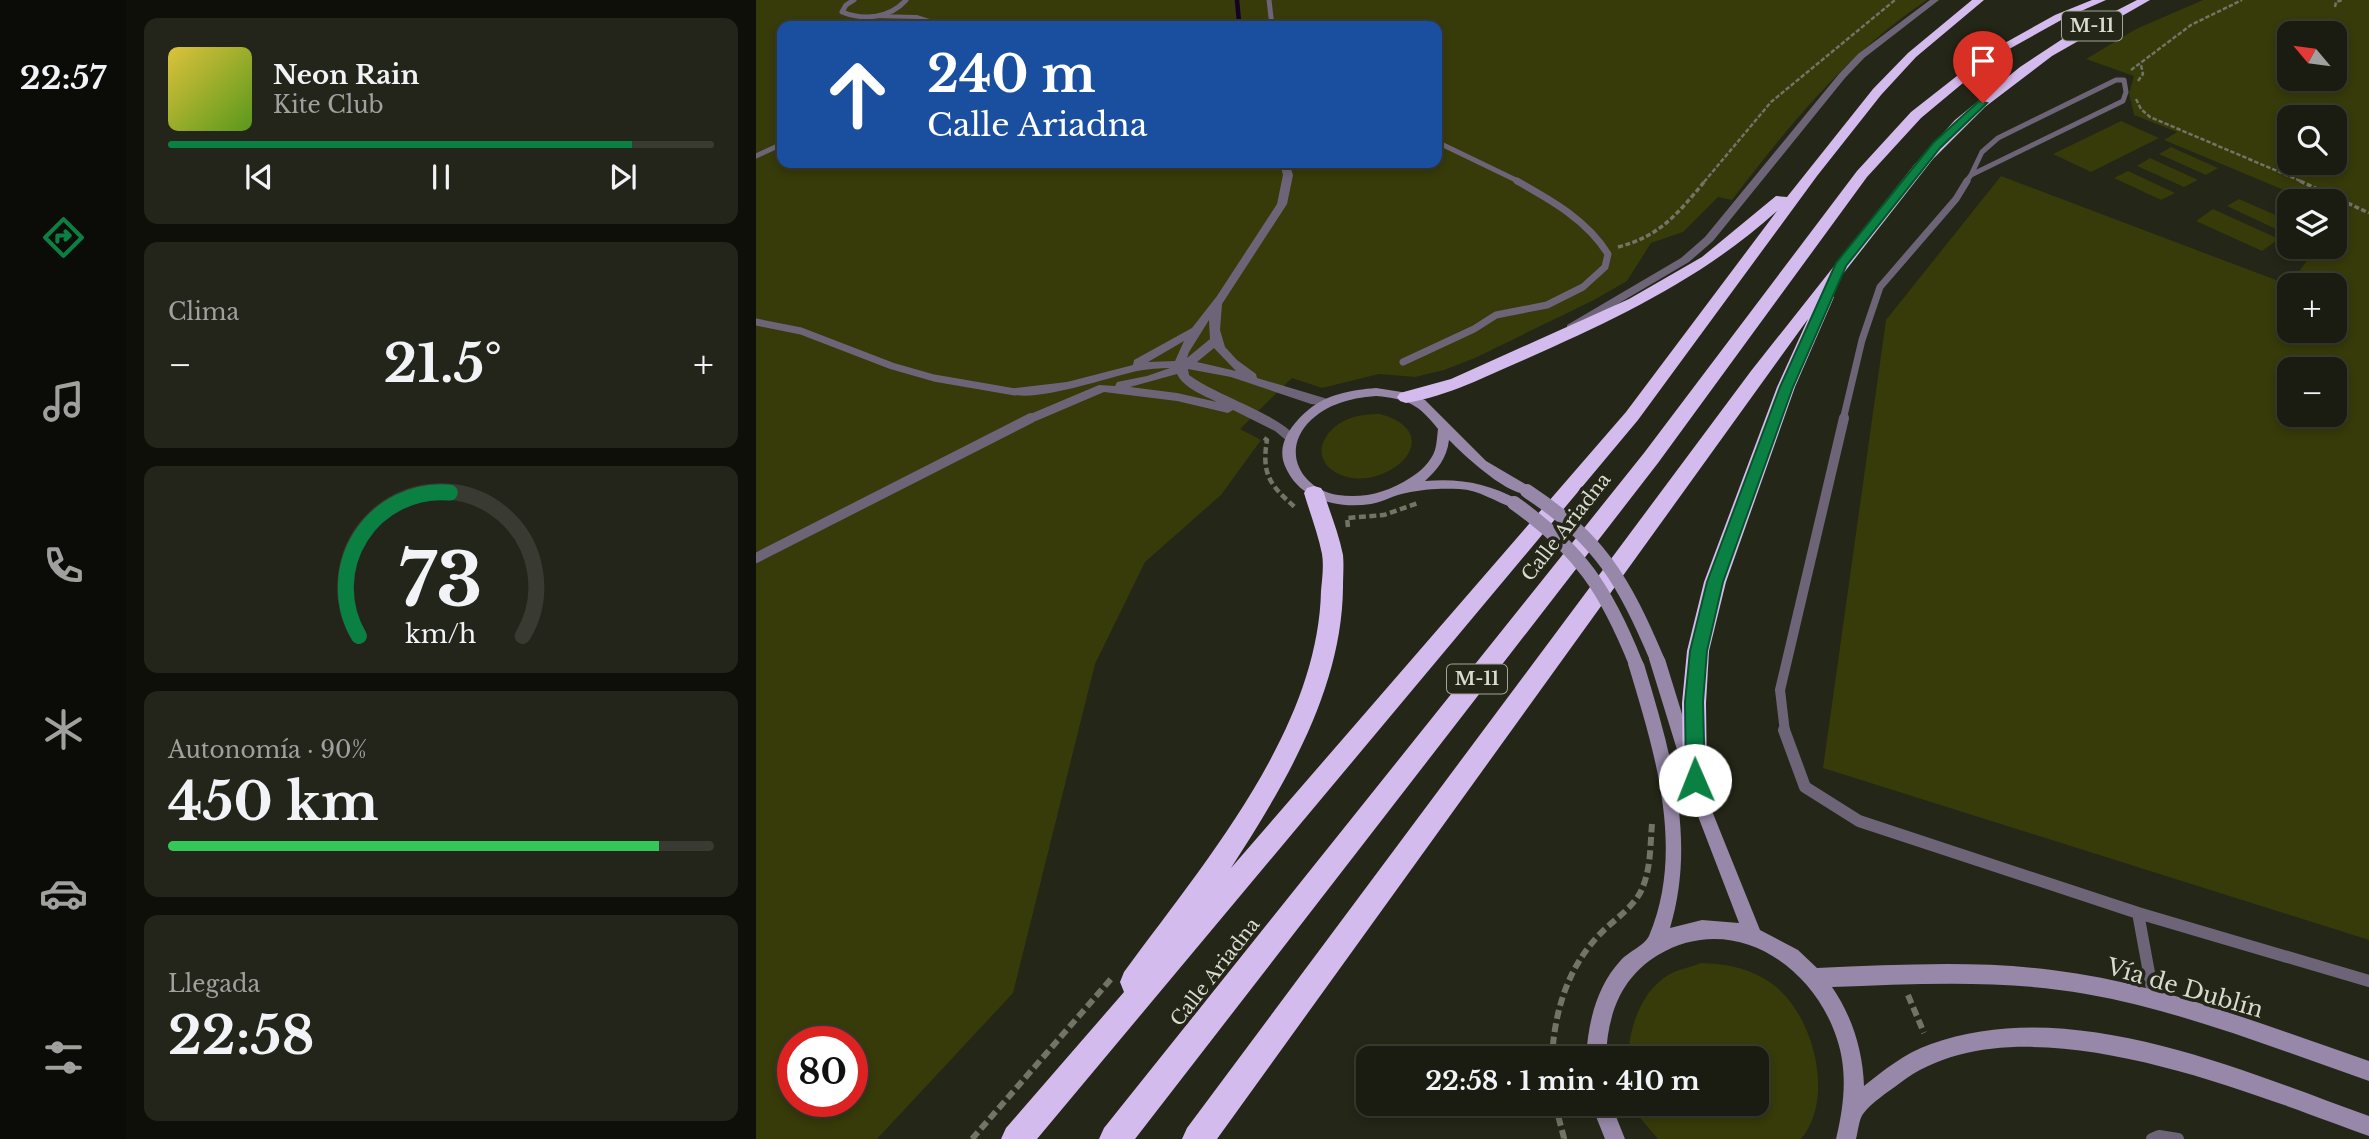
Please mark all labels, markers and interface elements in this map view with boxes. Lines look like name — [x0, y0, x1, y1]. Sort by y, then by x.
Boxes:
road number: M-11 — [2062, 12, 2122, 41]
north arrow — [2277, 21, 2347, 91]
map controls — [2277, 21, 2347, 427]
pin — [1953, 31, 2013, 103]
icon: arrive — [1964, 42, 2002, 80]
text: 240 m — [927, 44, 1096, 105]
icon: ahead — [812, 49, 903, 140]
text: 22:57 — [20, 58, 106, 98]
text: Neon Rain — [273, 59, 419, 91]
text: Kite Club — [273, 91, 384, 119]
text: Calle Ariadna — [927, 105, 1147, 145]
button: search — [2277, 105, 2347, 175]
icon: previous — [240, 158, 278, 196]
icon: pause — [422, 158, 460, 196]
icon: next — [604, 158, 642, 196]
button: layers — [2277, 189, 2347, 259]
icon: directions — [39, 213, 88, 262]
button: + — [2277, 273, 2347, 343]
text: Clima — [168, 298, 239, 326]
text: 21.5° — [383, 332, 502, 396]
text: − — [168, 341, 192, 388]
text: + — [693, 341, 714, 388]
button: − — [2277, 357, 2347, 427]
icon: music — [39, 377, 88, 426]
street label: Calle Ariadna — [1517, 468, 1616, 586]
text: 73 — [399, 535, 483, 626]
icon: phone — [39, 541, 88, 590]
text: km/h — [406, 618, 476, 649]
road number: M-11 — [1447, 664, 1507, 694]
icon: climate — [39, 705, 88, 754]
text: Autonomía · 90% — [168, 736, 367, 764]
position arrow — [1658, 743, 1732, 817]
text: 450 km — [168, 770, 379, 834]
icon: car — [39, 869, 88, 918]
street label: Calle Ariadna — [1166, 913, 1265, 1031]
street label: Vía de Dublín — [2103, 952, 2267, 1024]
text: Llegada — [168, 970, 260, 998]
text: 22:58 — [168, 1004, 314, 1068]
speed limit sign: 80 — [777, 1026, 868, 1117]
icon: filters — [39, 1033, 88, 1082]
text: 22:58 · 1 min · 410 m — [1425, 1065, 1700, 1097]

